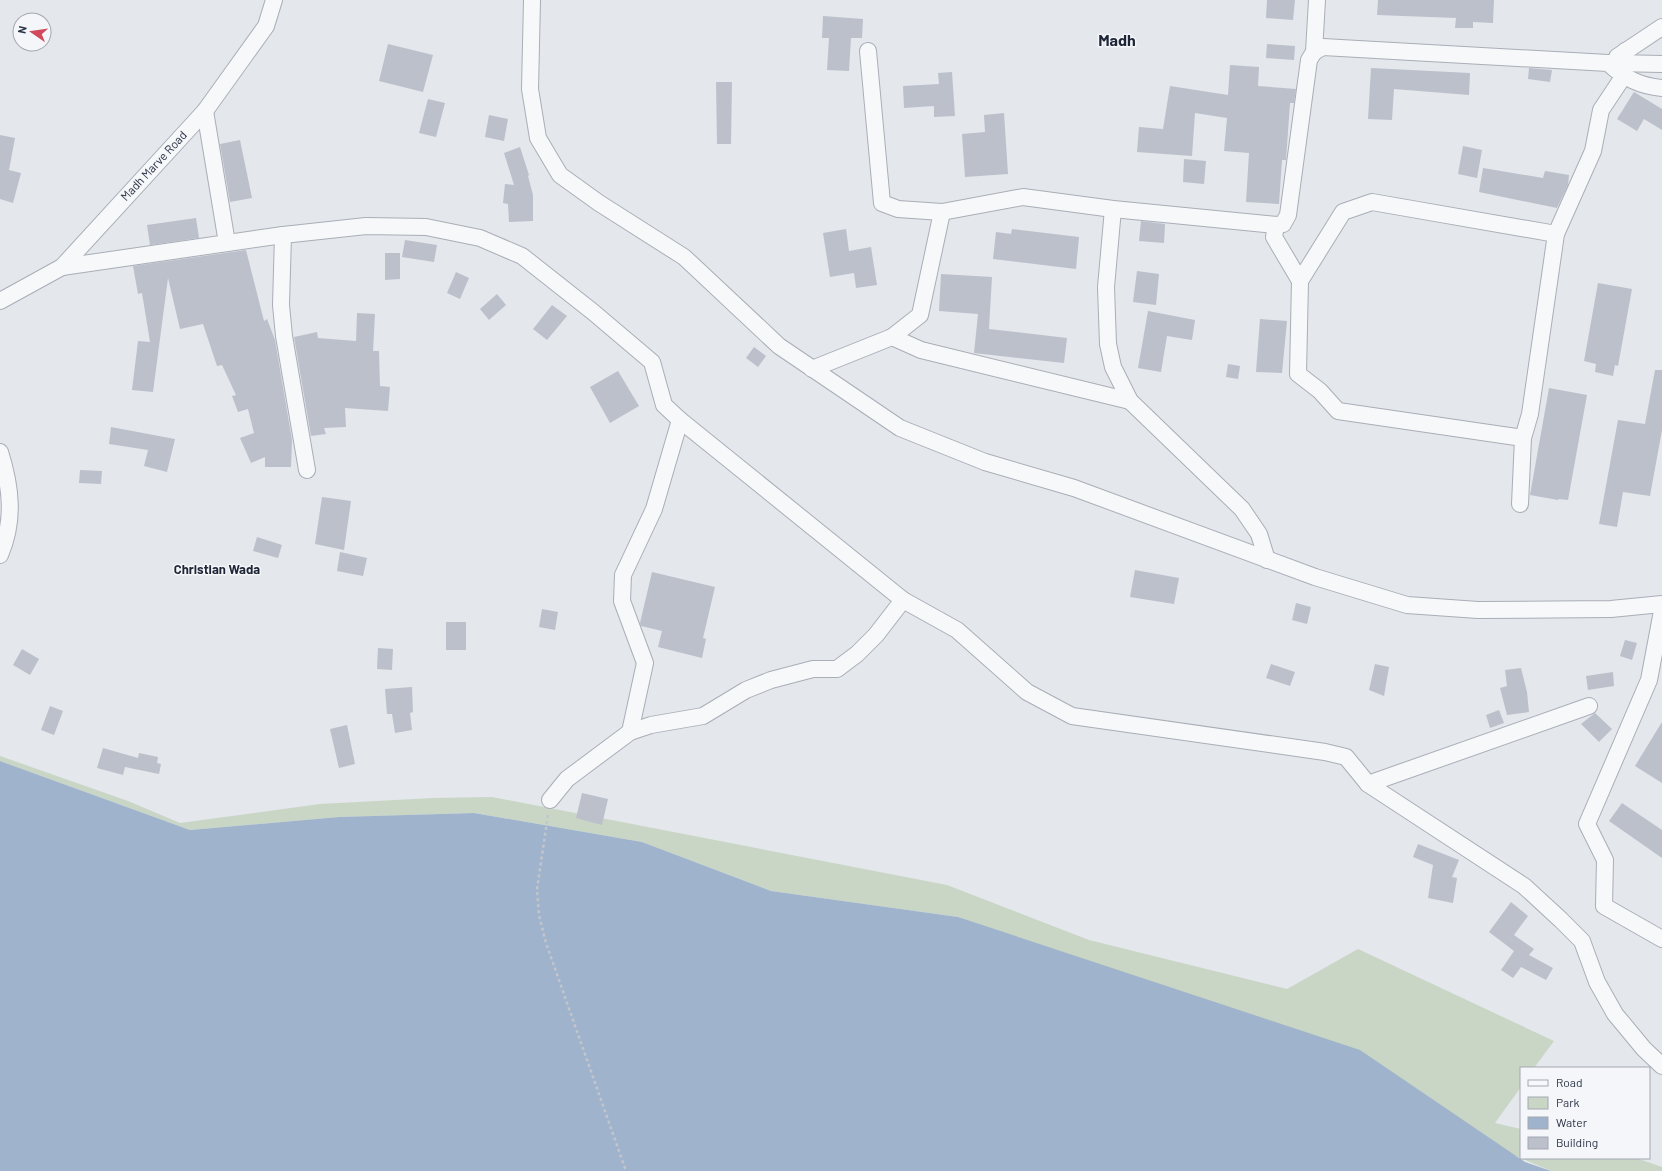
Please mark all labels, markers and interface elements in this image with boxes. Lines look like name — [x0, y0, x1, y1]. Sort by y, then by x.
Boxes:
north arrow — [12, 12, 52, 52]
text: N — [15, 25, 29, 35]
district label: Madh — [1098, 30, 1136, 49]
street label: Madh Marve Road — [117, 127, 189, 203]
district label: Christian Wada — [174, 561, 260, 577]
legend — [1520, 1067, 1650, 1159]
text: Road — [1556, 1075, 1583, 1089]
text: Park — [1556, 1095, 1580, 1109]
text: Water — [1556, 1115, 1588, 1129]
text: Building — [1556, 1135, 1598, 1149]

